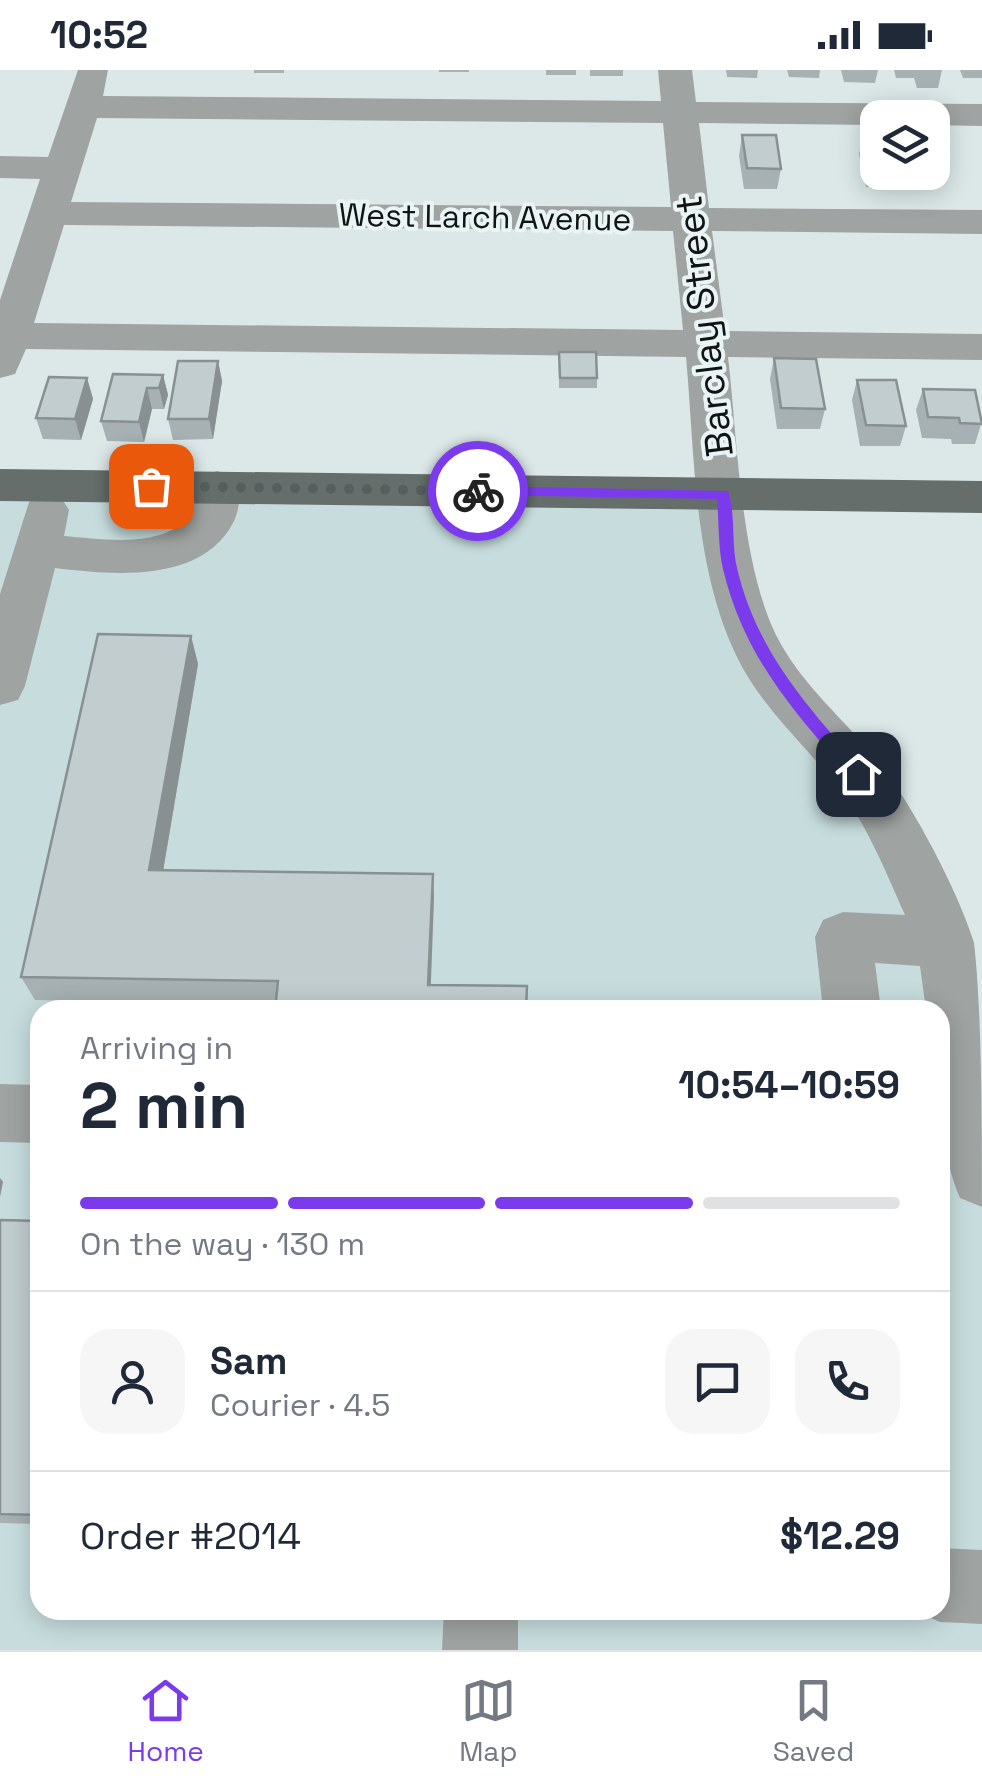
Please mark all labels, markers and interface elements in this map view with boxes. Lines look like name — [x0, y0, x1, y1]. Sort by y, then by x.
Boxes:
text: 10:52 — [50, 11, 148, 59]
map controls — [860, 100, 950, 190]
button: layers — [860, 100, 950, 190]
street label: Barclay Street — [664, 192, 744, 460]
street label: West Larch Avenue — [338, 194, 632, 240]
courier — [428, 441, 528, 541]
pin — [109, 444, 194, 529]
icon: bag — [124, 459, 179, 514]
icon: bike — [451, 464, 506, 519]
pin — [816, 732, 901, 817]
icon: home — [831, 747, 886, 802]
text: Arriving in — [80, 1028, 233, 1068]
text: 10:54–10:59 — [678, 1061, 900, 1109]
text: 2 min — [80, 1064, 248, 1147]
text: On the way · 130 m — [80, 1224, 365, 1264]
button: person — [80, 1329, 185, 1434]
button: chat — [665, 1329, 770, 1434]
button: phone — [795, 1329, 900, 1434]
text: Sam — [210, 1337, 287, 1385]
text: Courier · 4.5 — [210, 1385, 391, 1425]
text: Order #2014 — [80, 1512, 301, 1560]
text: $12.29 — [780, 1512, 900, 1560]
tab: Home — [128, 1673, 204, 1769]
tab: Map — [459, 1673, 518, 1769]
tab: Saved — [773, 1673, 854, 1769]

